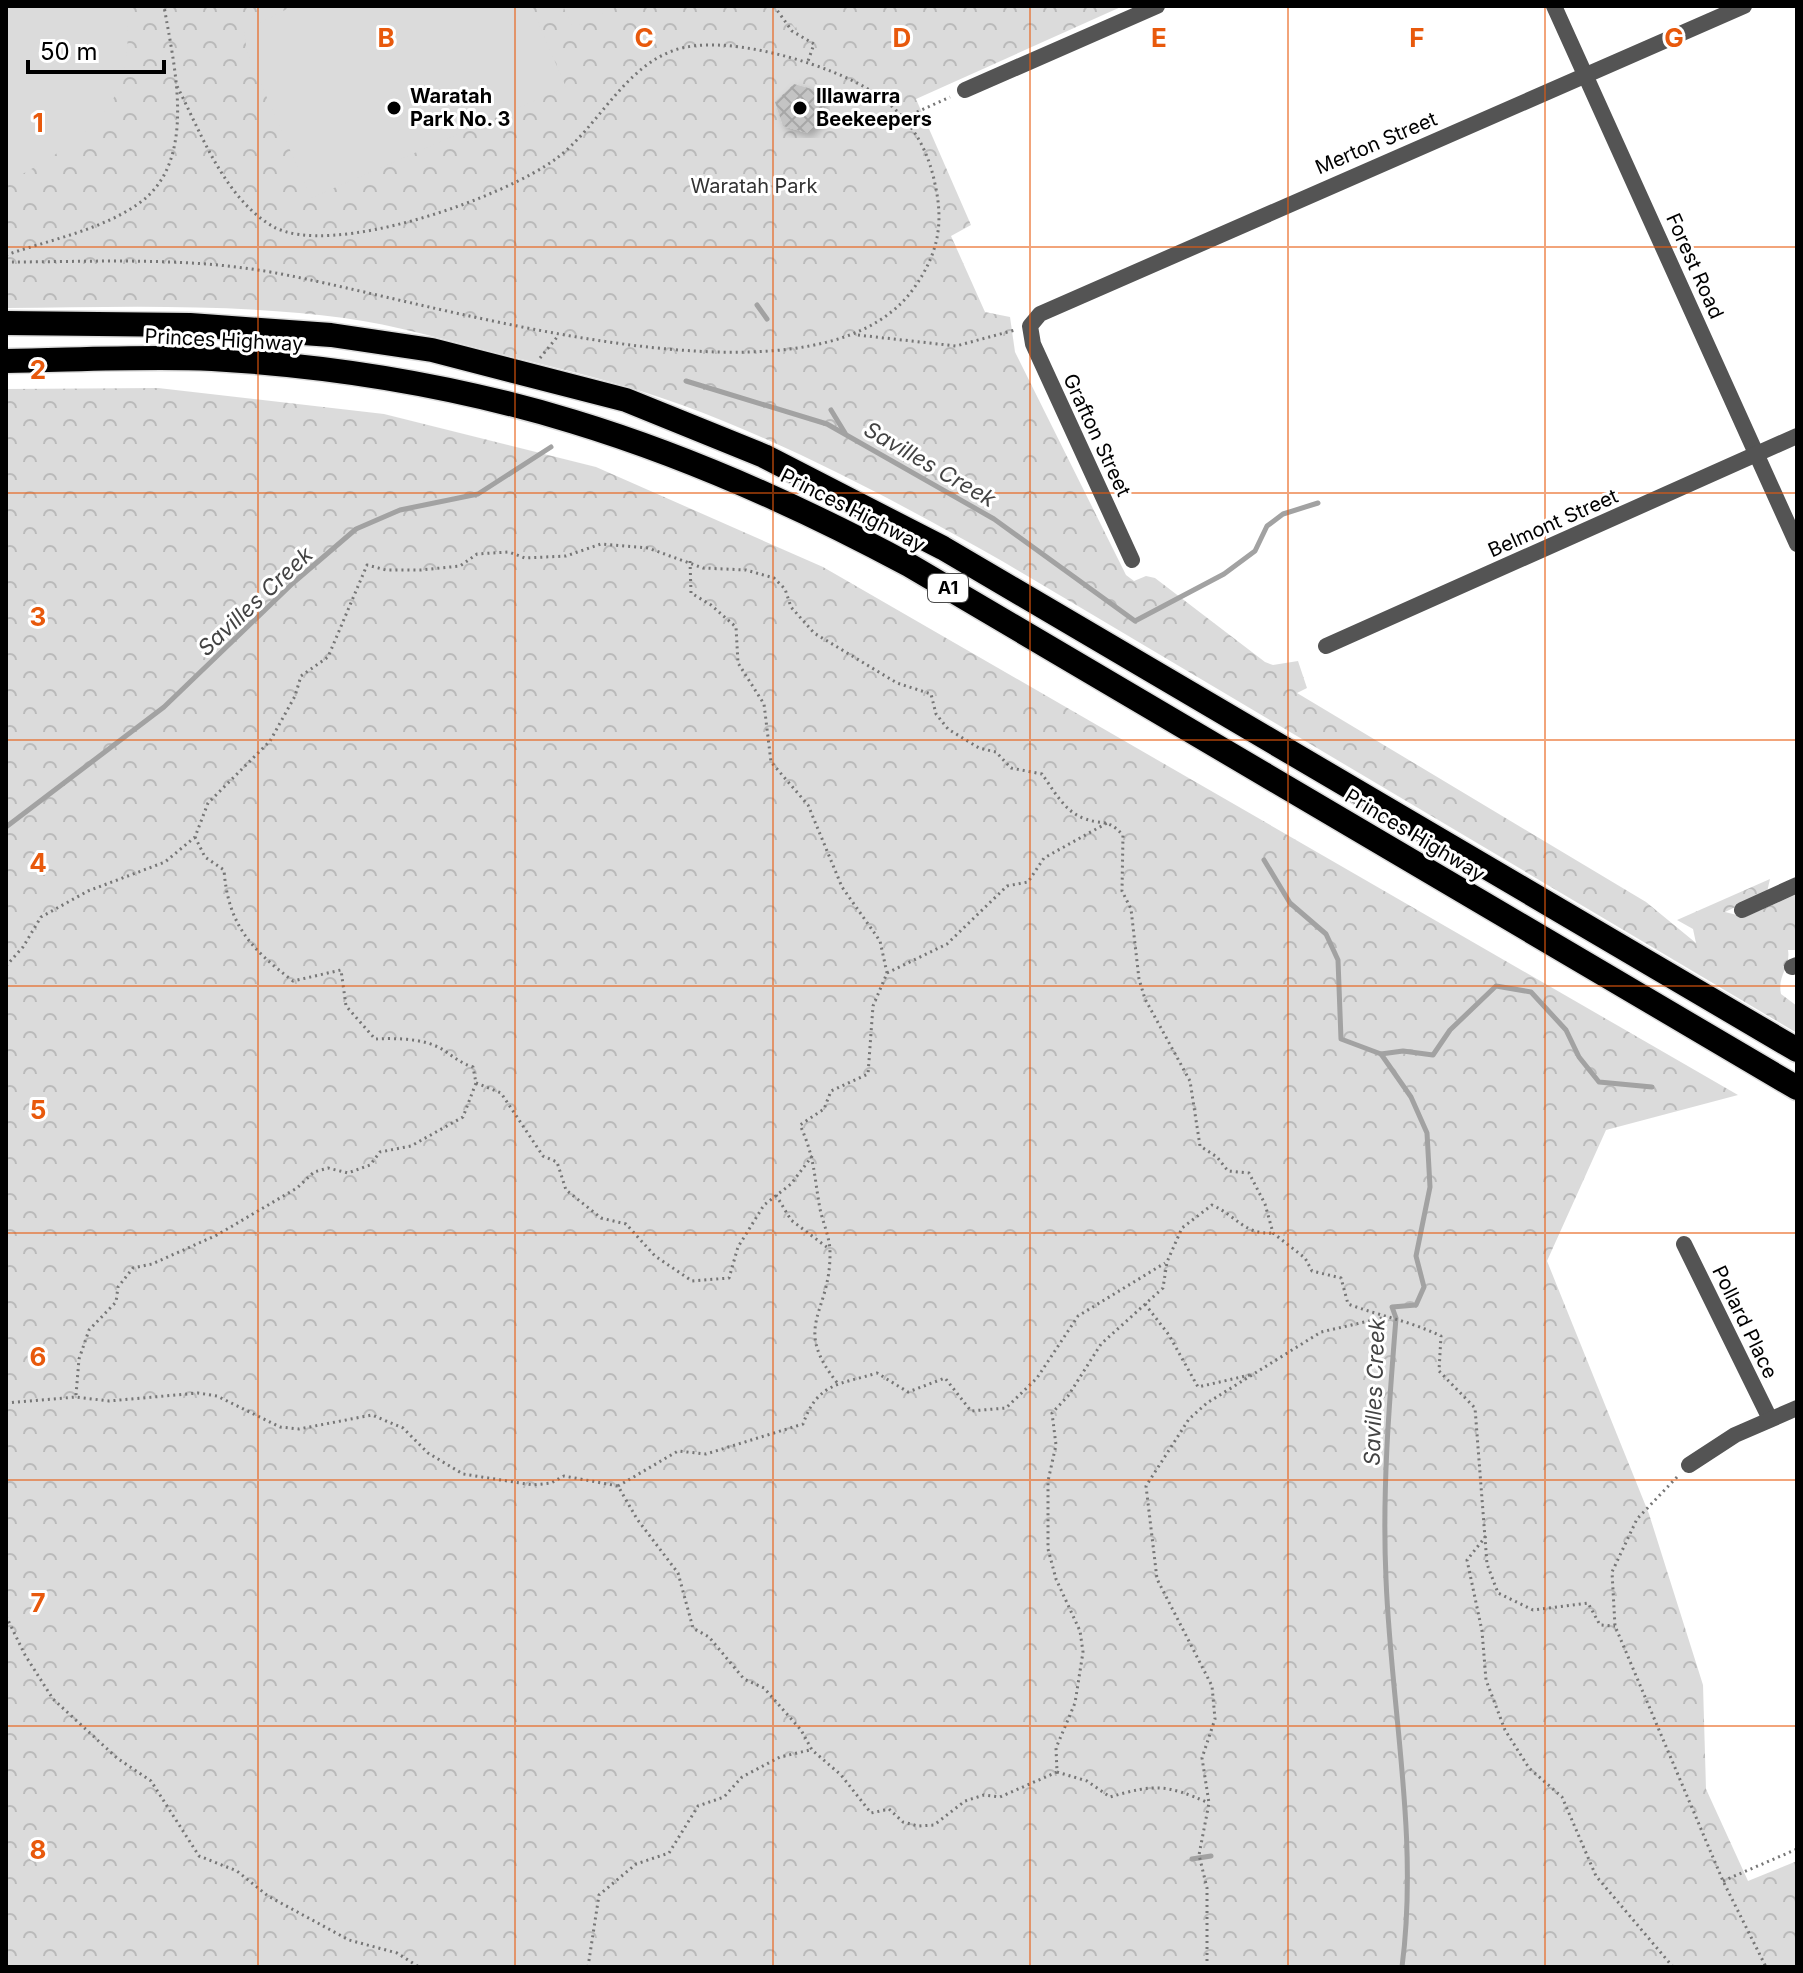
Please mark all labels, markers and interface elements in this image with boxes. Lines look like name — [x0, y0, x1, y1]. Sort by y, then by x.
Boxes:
text: B — [377, 22, 395, 53]
text: C — [634, 22, 654, 53]
text: D — [893, 22, 911, 53]
text: E — [1151, 22, 1167, 53]
text: F — [1409, 22, 1425, 53]
text: G — [1664, 22, 1684, 53]
scale bar — [28, 24, 164, 74]
text: 50 m — [40, 37, 98, 66]
place label: Waratah Park No. 3 — [410, 84, 510, 131]
place label: Illawarra Beekeepers — [816, 84, 932, 131]
marker: Waratah Park No. 3 — [385, 99, 403, 117]
marker: Illawarra Beekeepers — [791, 99, 809, 117]
street label: Merton Street — [1312, 106, 1441, 179]
text: 1 — [32, 107, 44, 138]
park label: Waratah Park — [691, 174, 817, 198]
street label: Forest Road — [1661, 210, 1729, 322]
street label: Princes Highway — [144, 324, 304, 356]
text: 2 — [30, 354, 46, 385]
street label: Grafton Street — [1058, 370, 1136, 501]
water label: Savilles Creek — [860, 416, 1001, 513]
street label: Princes Highway — [777, 463, 929, 557]
street label: Belmont Street — [1484, 483, 1622, 562]
water label: Savilles Creek — [192, 541, 318, 661]
road number: A1 — [928, 574, 968, 602]
text: 3 — [30, 601, 46, 632]
street label: Princes Highway — [1341, 784, 1489, 886]
text: 4 — [29, 847, 47, 878]
text: 5 — [30, 1094, 46, 1125]
street label: Pollard Place — [1707, 1262, 1783, 1382]
water label: Savilles Creek — [1358, 1317, 1390, 1466]
text: 6 — [30, 1341, 46, 1372]
text: 7 — [30, 1587, 46, 1618]
text: 8 — [30, 1834, 46, 1865]

